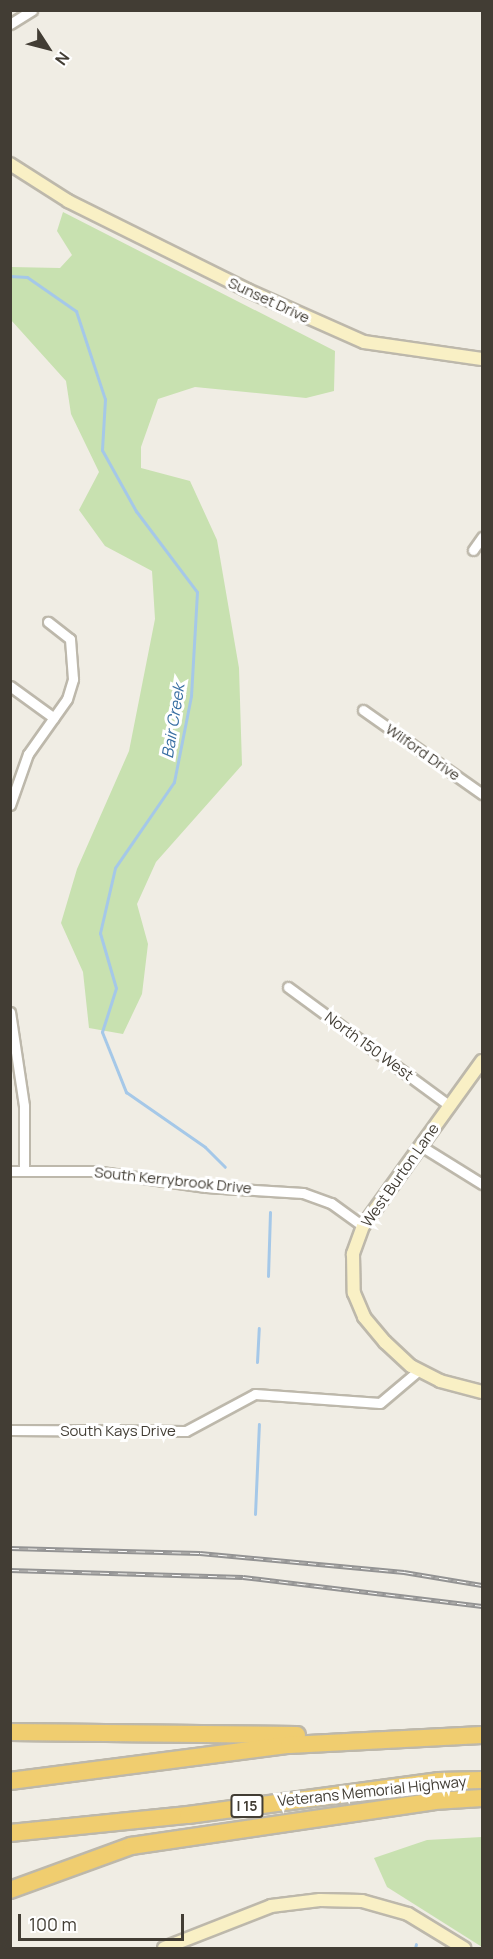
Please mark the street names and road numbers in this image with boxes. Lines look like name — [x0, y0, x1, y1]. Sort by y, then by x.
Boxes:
street label: Sunset Drive — [225, 273, 313, 327]
street label: Wilford Drive — [382, 720, 464, 784]
street label: North 150 West — [321, 1008, 417, 1084]
street label: West Burton Lane — [358, 1120, 442, 1230]
street label: South Kerrybrook Drive — [93, 1163, 253, 1197]
street label: South Kays Drive — [60, 1422, 176, 1440]
street label: Veterans Memorial Highway — [277, 1772, 467, 1810]
road number: I 15 — [229, 1795, 265, 1817]

